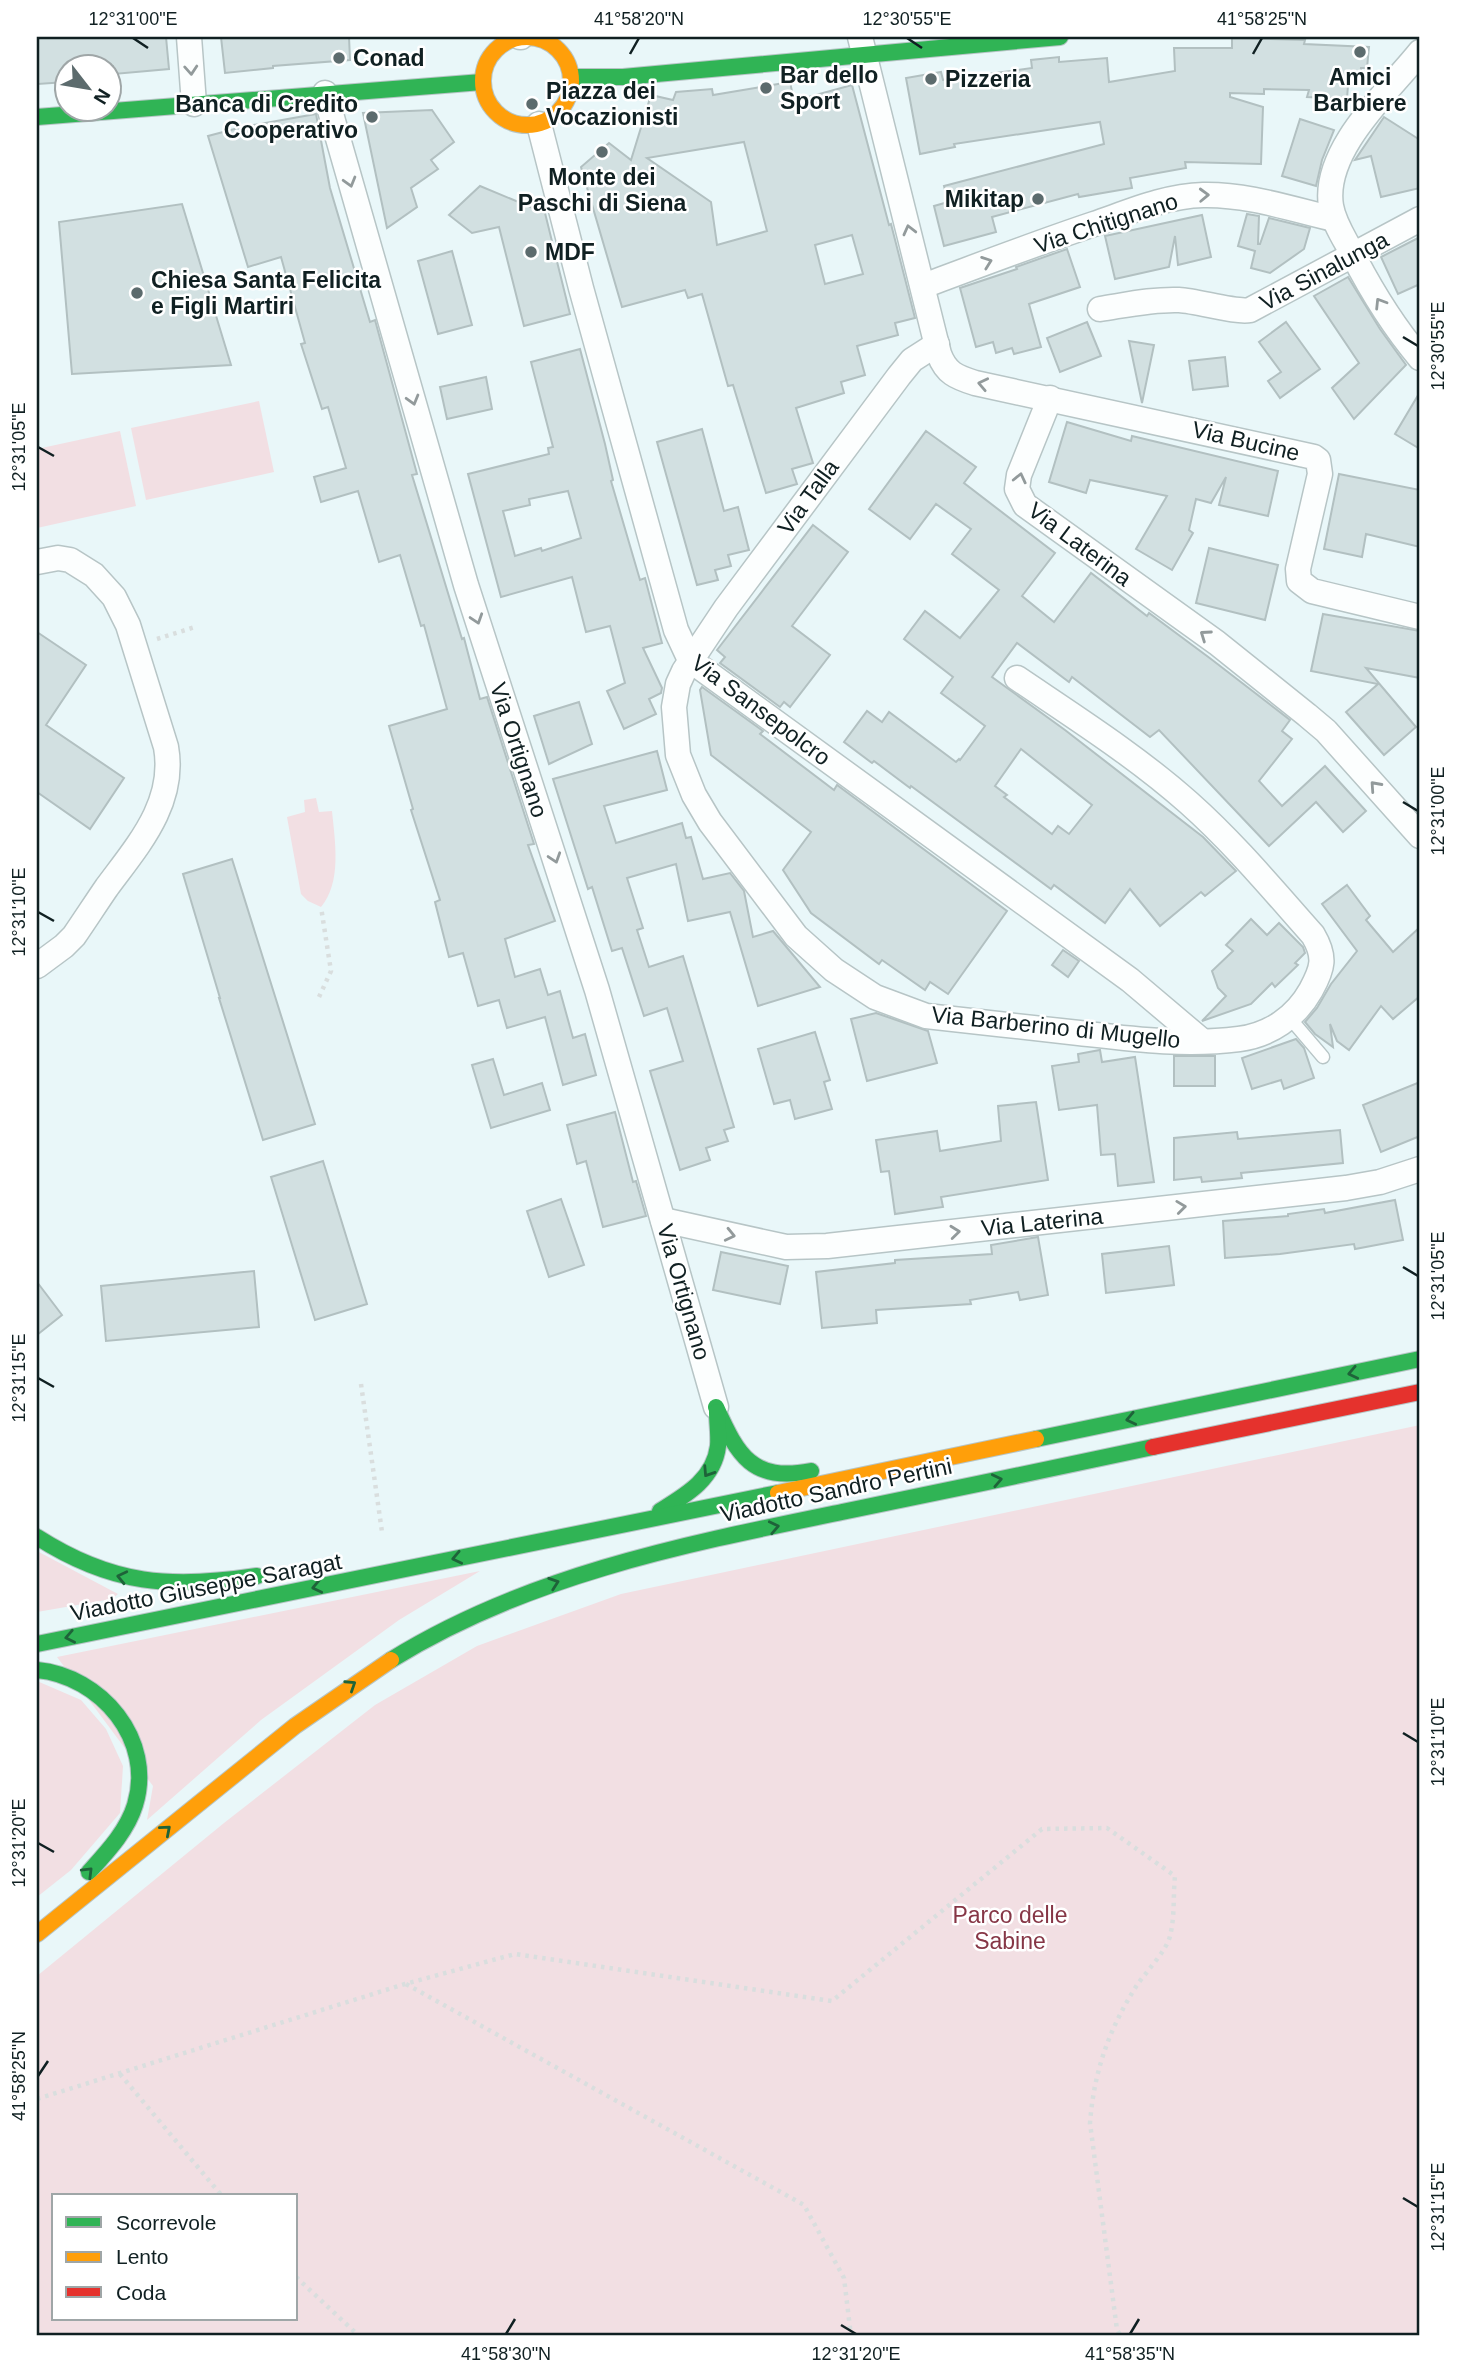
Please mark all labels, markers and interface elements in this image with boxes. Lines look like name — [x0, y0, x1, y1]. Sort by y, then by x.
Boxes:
text: 12°31'00"E — [88, 9, 178, 29]
text: 41°58'20"N — [594, 9, 684, 29]
text: 12°30'55"E — [862, 9, 952, 29]
text: 41°58'25"N — [1217, 9, 1307, 29]
marker: Amici Barbiere — [1352, 44, 1368, 60]
place label: Conad — [353, 45, 425, 71]
marker: Conad — [331, 50, 347, 66]
north arrow — [52, 52, 122, 122]
place label: Bar dello Sport — [780, 62, 878, 114]
place label: Amici Barbiere — [1313, 64, 1407, 116]
one-way arrow — [183, 65, 198, 76]
place label: Pizzeria — [945, 66, 1031, 92]
marker: Pizzeria — [923, 71, 939, 87]
place label: Piazza dei Vocazionisti — [546, 78, 679, 130]
marker: Bar dello Sport — [758, 80, 774, 96]
text: N — [90, 85, 115, 108]
place label: Banca di Credito Cooperativo — [175, 91, 358, 143]
marker: Piazza dei Vocazionisti — [524, 96, 540, 112]
marker: Banca di Credito Cooperativo — [364, 109, 380, 125]
marker: Monte dei Paschi di Siena — [594, 144, 610, 160]
place label: Monte dei Paschi di Siena — [518, 164, 687, 216]
one-way arrow — [342, 176, 357, 188]
place label: Mikitap — [945, 186, 1024, 212]
street label: Via Chitignano — [1031, 188, 1181, 258]
one-way arrow — [1199, 188, 1210, 203]
marker: Mikitap — [1030, 191, 1046, 207]
one-way arrow — [903, 224, 917, 236]
street label: Via Sinalunga — [1255, 226, 1393, 316]
place label: MDF — [545, 239, 595, 265]
marker: MDF — [523, 244, 539, 260]
one-way arrow — [981, 256, 993, 270]
place label: Chiesa Santa Felicita e Figli Martiri — [151, 267, 381, 319]
marker: Chiesa Santa Felicita e Figli Martiri — [129, 285, 145, 301]
one-way arrow — [1375, 298, 1388, 311]
text: 12°30'55"E — [1428, 301, 1448, 391]
one-way arrow — [978, 378, 990, 393]
one-way arrow — [405, 394, 419, 406]
text: 12°31'05"E — [9, 402, 29, 492]
street label: Via Bucine — [1190, 416, 1302, 466]
street label: Via Talla — [772, 454, 844, 539]
one-way arrow — [1012, 472, 1026, 484]
street label: Via Laterina — [1023, 497, 1137, 591]
one-way arrow — [469, 612, 483, 624]
one-way arrow — [1200, 631, 1213, 643]
street label: Via Sansepolcro — [686, 649, 836, 771]
street label: Via Ortignano — [485, 679, 553, 821]
text: 12°31'00"E — [1428, 766, 1448, 856]
one-way arrow — [1370, 781, 1383, 794]
one-way arrow — [546, 852, 561, 864]
text: 12°31'10"E — [9, 867, 29, 957]
street label: Via Barberino di Mugello — [930, 1001, 1182, 1053]
one-way arrow — [1175, 1199, 1187, 1214]
street label: Via Laterina — [980, 1203, 1104, 1241]
street label: Via Ortignano — [652, 1221, 716, 1363]
one-way arrow — [949, 1225, 961, 1240]
one-way arrow — [724, 1227, 736, 1241]
text: 12°31'05"E — [1428, 1231, 1448, 1321]
text: 12°31'15"E — [9, 1333, 29, 1423]
one-way arrow — [1347, 1365, 1359, 1380]
one-way arrow — [1125, 1411, 1137, 1426]
street label: Viadotto Sandro Pertini — [718, 1453, 954, 1527]
one-way arrow — [703, 1465, 716, 1478]
one-way arrow — [991, 1474, 1003, 1489]
one-way arrow — [768, 1520, 780, 1535]
street label: Viadotto Giuseppe Saragat — [68, 1548, 344, 1626]
one-way arrow — [451, 1550, 463, 1565]
one-way arrow — [116, 1571, 128, 1585]
one-way arrow — [547, 1577, 559, 1591]
one-way arrow — [311, 1579, 323, 1594]
one-way arrow — [64, 1629, 76, 1644]
one-way arrow — [343, 1681, 356, 1693]
text: 12°31'10"E — [1428, 1697, 1448, 1787]
text: 12°31'20"E — [9, 1798, 29, 1888]
one-way arrow — [158, 1826, 171, 1838]
one-way arrow — [80, 1868, 92, 1880]
park label: Parco delle Sabine — [952, 1902, 1068, 1954]
text: 41°58'25"N — [9, 2031, 29, 2121]
text: 12°31'15"E — [1428, 2162, 1448, 2252]
legend — [52, 2194, 298, 2320]
text: Scorrevole — [116, 2211, 216, 2234]
text: Lento — [116, 2245, 169, 2268]
text: Coda — [116, 2281, 167, 2304]
text: 41°58'30"N — [461, 2344, 551, 2364]
text: 12°31'20"E — [811, 2344, 901, 2364]
text: 41°58'35"N — [1085, 2344, 1175, 2364]

